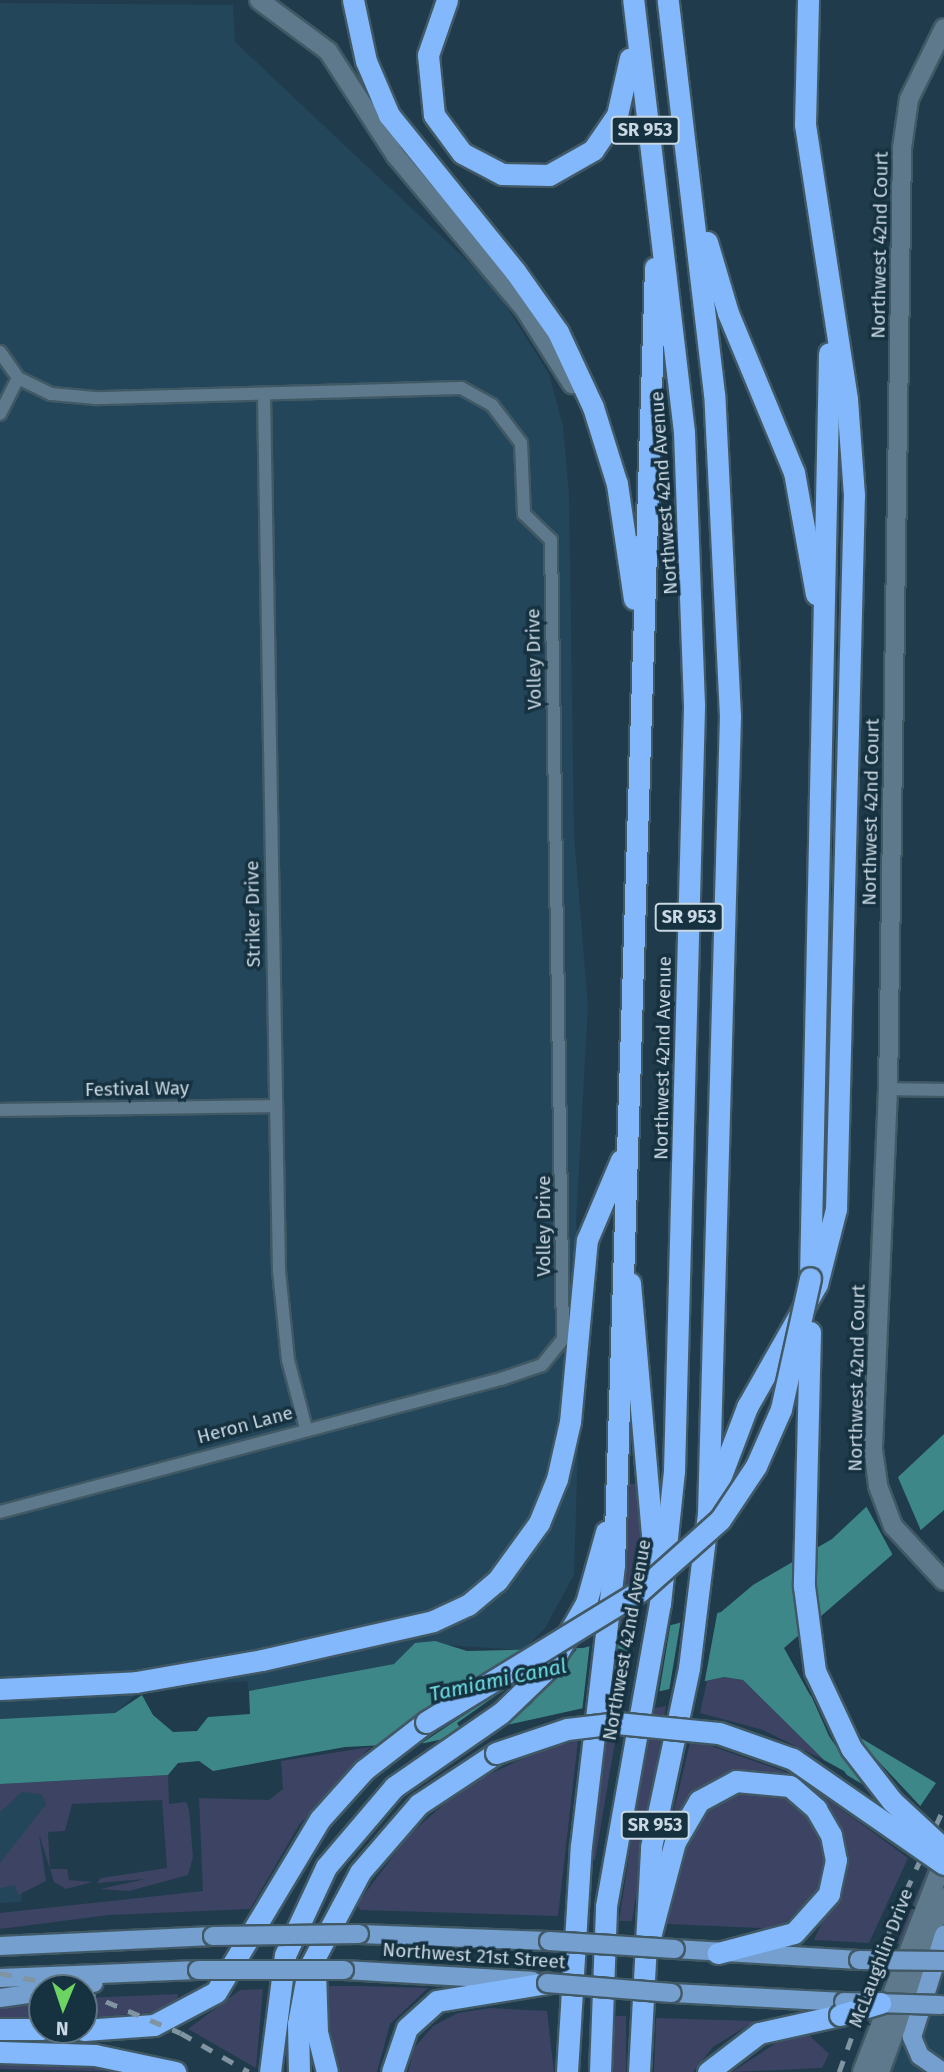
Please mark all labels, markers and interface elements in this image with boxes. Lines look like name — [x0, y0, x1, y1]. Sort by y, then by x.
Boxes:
road number: SR 953 — [610, 116, 680, 145]
street label: Northwest 42nd Court — [867, 151, 893, 339]
street label: Northwest 42nd Avenue — [646, 391, 682, 595]
street label: Volley Drive — [522, 608, 546, 710]
street label: Northwest 42nd Court — [858, 718, 884, 906]
street label: Striker Drive — [241, 860, 265, 968]
road number: SR 953 — [654, 902, 724, 932]
street label: Northwest 42nd Avenue — [650, 956, 676, 1160]
street label: Festival Way — [85, 1077, 189, 1101]
street label: Volley Drive — [533, 1175, 555, 1277]
street label: Northwest 42nd Court — [844, 1284, 870, 1472]
street label: Heron Lane — [195, 1401, 295, 1449]
street label: Northwest 42nd Avenue — [598, 1538, 656, 1742]
water label: Tamiami Canal — [427, 1653, 569, 1707]
road number: SR 953 — [620, 1811, 690, 1840]
street label: McLaughlin Drive — [844, 1885, 918, 2031]
street label: Northwest 21st Street — [382, 1938, 566, 1974]
north arrow — [28, 1974, 98, 2044]
text: N — [56, 2017, 69, 2040]

